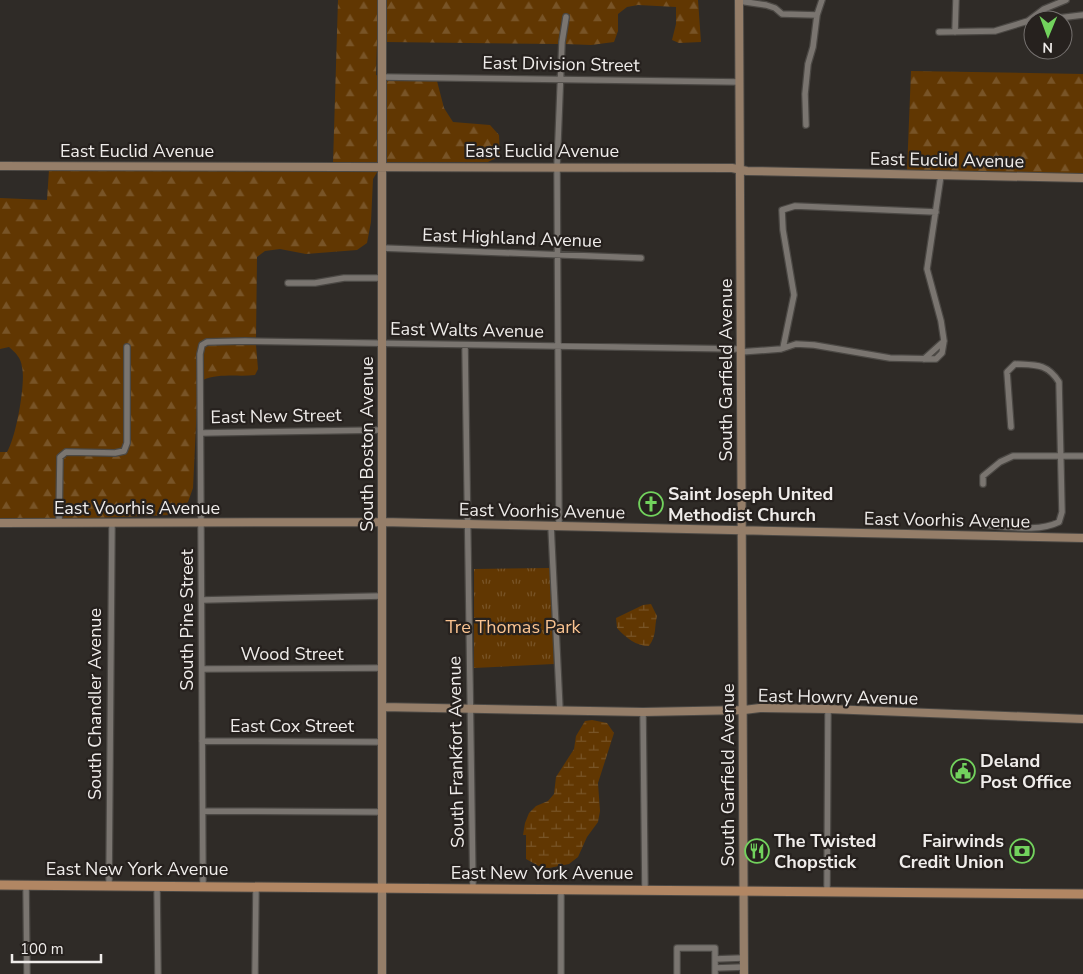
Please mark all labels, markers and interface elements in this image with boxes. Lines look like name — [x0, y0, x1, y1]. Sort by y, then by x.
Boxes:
north arrow — [1023, 10, 1073, 60]
text: N — [1042, 38, 1053, 57]
street label: East Division Street — [482, 51, 640, 77]
street label: East Euclid Avenue — [60, 139, 214, 163]
street label: East Euclid Avenue — [465, 139, 619, 163]
street label: East Euclid Avenue — [870, 147, 1024, 173]
street label: East Highland Avenue — [422, 223, 602, 253]
street label: South Garfield Avenue — [714, 278, 738, 462]
street label: East Walts Avenue — [390, 317, 544, 343]
street label: South Boston Avenue — [355, 356, 379, 532]
street label: East New Street — [210, 403, 342, 429]
place label: Saint Joseph United Methodist Church — [668, 482, 833, 527]
church icon: Saint Joseph United Methodist Church — [638, 491, 664, 517]
street label: East Voorhis Avenue — [54, 496, 220, 520]
street label: East Voorhis Avenue — [459, 498, 625, 524]
street label: East Voorhis Avenue — [864, 507, 1030, 533]
street label: South Pine Street — [175, 549, 199, 691]
street label: South Chandler Avenue — [83, 608, 107, 800]
park label: Tre Thomas Park — [445, 615, 582, 639]
street label: Wood Street — [240, 642, 344, 666]
street label: South Frankfort Avenue — [442, 656, 470, 848]
street label: South Garfield Avenue — [716, 683, 740, 867]
street label: East Howry Avenue — [758, 684, 918, 710]
street label: East Cox Street — [230, 714, 355, 738]
place label: Deland Post Office — [980, 749, 1072, 794]
public building icon: Deland Post Office — [950, 758, 976, 784]
place label: The Twisted Chopstick — [774, 829, 876, 874]
place label: Fairwinds Credit Union — [899, 829, 1004, 874]
restaurant icon: The Twisted Chopstick — [744, 838, 770, 864]
bank icon: Fairwinds Credit Union — [1009, 838, 1035, 864]
street label: East New York Avenue — [46, 857, 228, 881]
street label: East New York Avenue — [451, 861, 633, 885]
scale bar — [12, 932, 101, 964]
text: 100 m — [20, 939, 64, 959]

